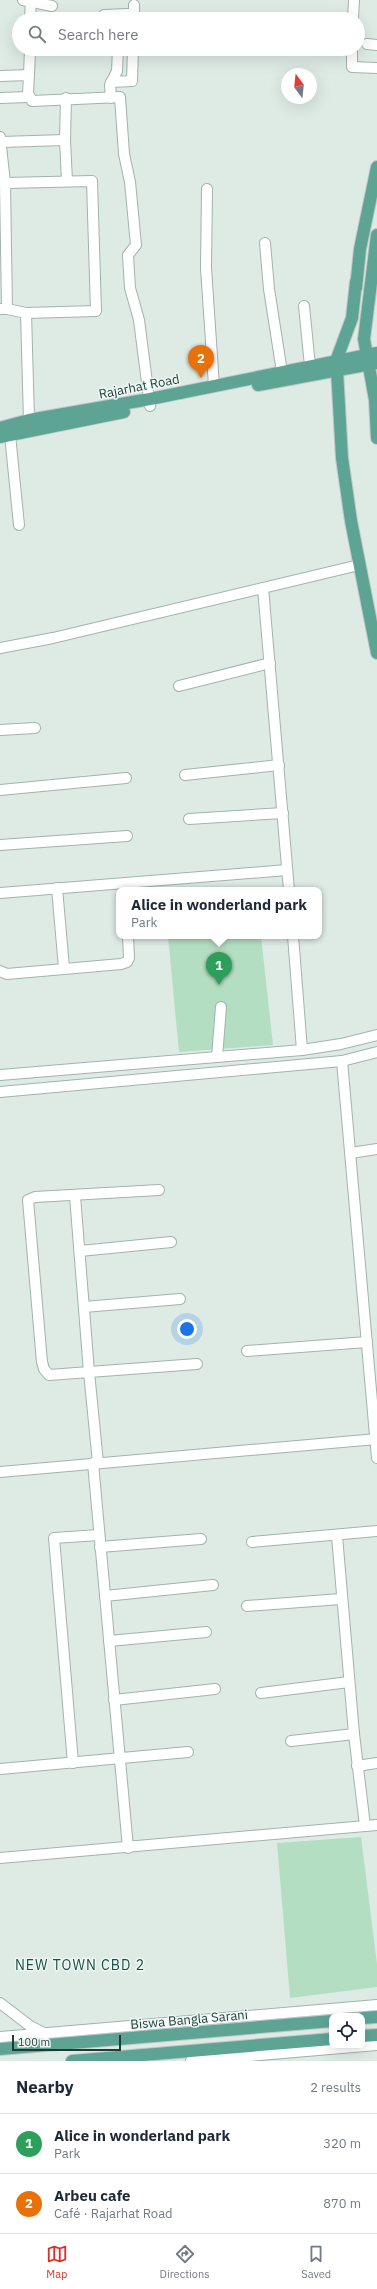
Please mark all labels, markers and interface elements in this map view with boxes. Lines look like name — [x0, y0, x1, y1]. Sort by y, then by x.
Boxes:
search box — [12, 12, 365, 56]
icon: search — [26, 23, 48, 45]
text: Search here — [58, 25, 138, 44]
north arrow — [281, 68, 317, 104]
pin: 2 — [188, 345, 214, 378]
street label: Rajarhat Road — [97, 370, 181, 403]
popup — [116, 887, 322, 939]
text: Alice in wonderland park — [131, 895, 307, 914]
text: Park — [131, 914, 157, 931]
pin: 1 — [206, 952, 232, 985]
your location — [177, 1319, 197, 1339]
district label: NEW TOWN CBD 2 — [15, 1956, 145, 1974]
street label: Biswa Bangla Sarani — [130, 2006, 248, 2033]
map controls — [329, 2013, 365, 2049]
button: locate — [329, 2013, 365, 2049]
scale bar — [12, 2033, 121, 2052]
text: 100 m — [18, 2035, 50, 2049]
text: Nearby — [16, 2076, 74, 2098]
text: 2 results — [310, 2079, 361, 2096]
text: Alice in wonderland park — [54, 2126, 230, 2145]
text: 1 — [25, 2135, 33, 2152]
text: 320 m — [323, 2135, 361, 2152]
text: Park — [54, 2145, 80, 2162]
text: Arbeu cafe — [54, 2186, 130, 2205]
text: 2 — [25, 2195, 33, 2212]
text: 870 m — [323, 2195, 361, 2212]
text: Café · Rajarhat Road — [54, 2205, 173, 2222]
tab: Map — [46, 2243, 68, 2281]
tab: Directions — [160, 2243, 210, 2281]
tab: Saved — [301, 2243, 331, 2281]

